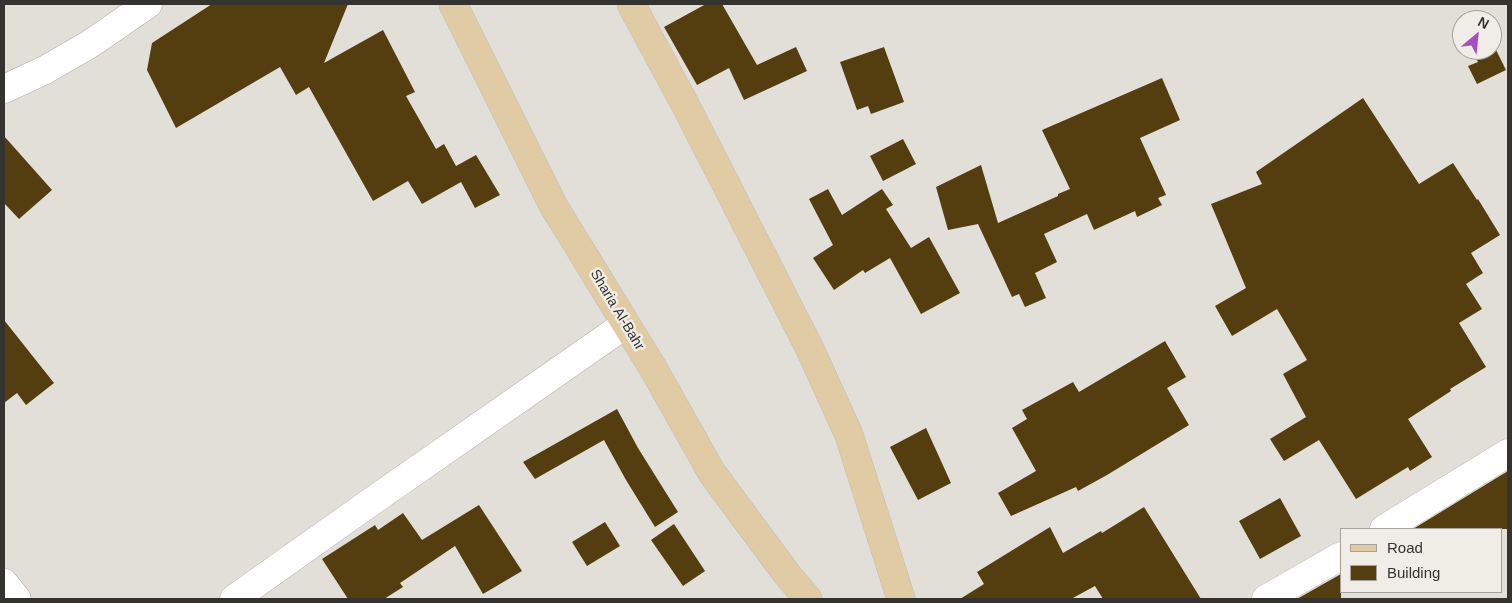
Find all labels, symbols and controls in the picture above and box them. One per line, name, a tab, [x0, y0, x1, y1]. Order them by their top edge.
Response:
north arrow	[1452, 10, 1502, 60]
text: N	[1475, 13, 1492, 32]
street label: Sharia Al-Bahr	[586, 267, 648, 353]
legend	[1340, 528, 1502, 593]
text: Road	[1387, 539, 1423, 556]
text: Building	[1387, 564, 1440, 581]

